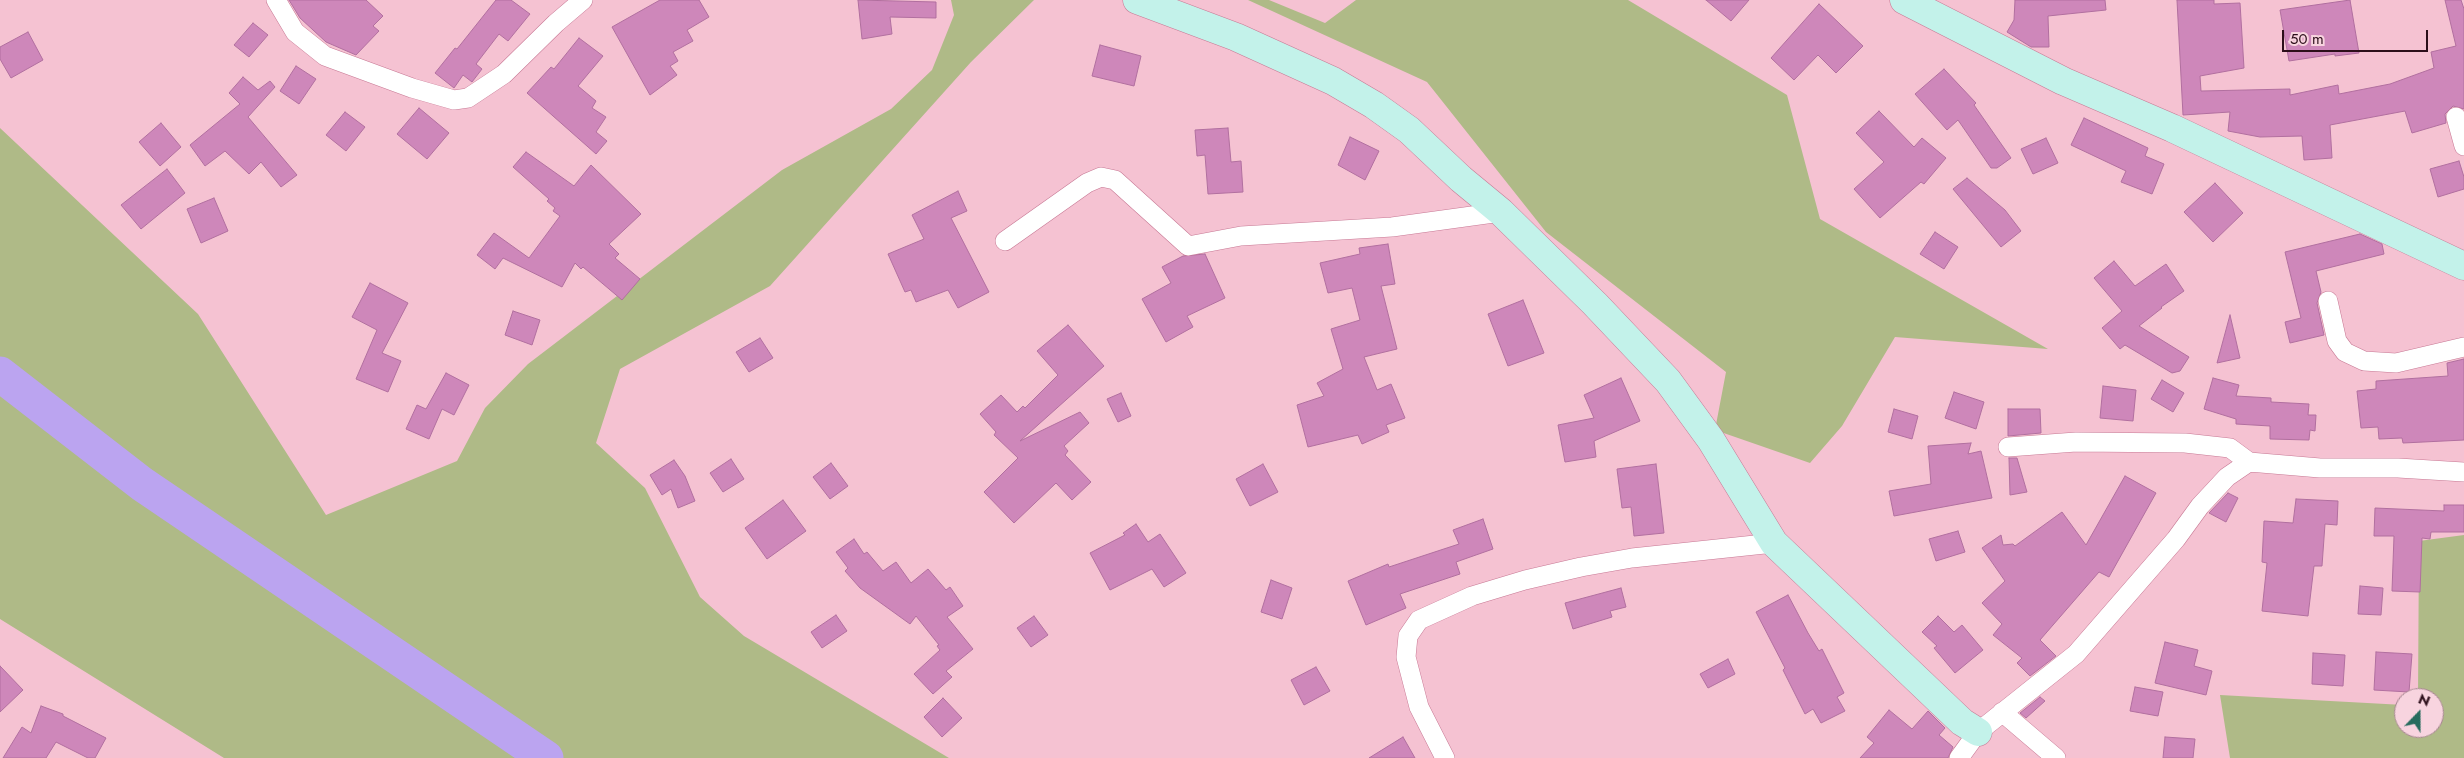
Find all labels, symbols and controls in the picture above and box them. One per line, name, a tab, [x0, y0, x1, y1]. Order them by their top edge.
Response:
scale bar	[2284, 20, 2430, 52]
text: 50 m	[2290, 28, 2324, 50]
north arrow	[2394, 688, 2444, 738]
text: N	[2415, 689, 2433, 711]

